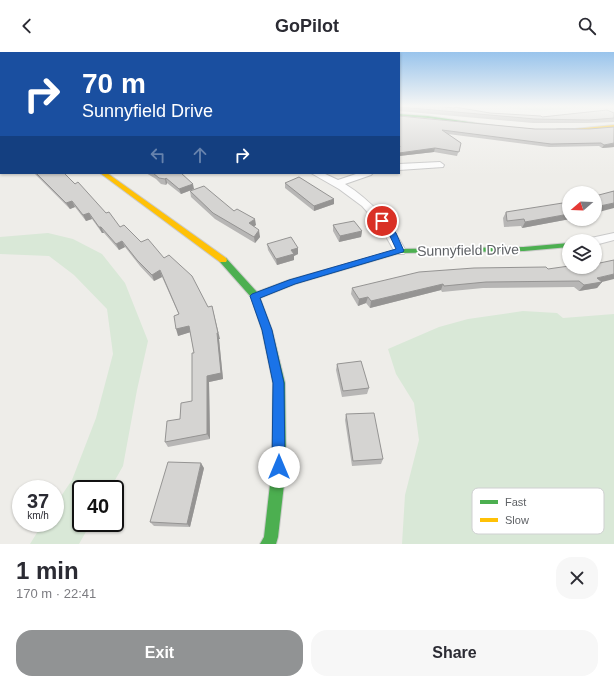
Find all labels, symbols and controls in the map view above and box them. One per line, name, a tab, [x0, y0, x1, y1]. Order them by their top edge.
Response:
icon: back	[16, 15, 38, 37]
icon: search	[576, 15, 598, 37]
text: GoPilot	[275, 16, 339, 36]
icon: right	[16, 68, 68, 120]
text: 70 m	[82, 68, 146, 99]
text: Sunnyfield Drive	[82, 101, 213, 121]
icon: left	[147, 144, 169, 166]
icon: ahead	[189, 144, 211, 166]
icon: right	[231, 144, 253, 166]
north arrow	[562, 186, 602, 226]
map controls	[562, 186, 602, 274]
pin	[365, 204, 399, 238]
icon: arrive	[371, 210, 393, 232]
button: layers	[562, 234, 602, 274]
street label: Sunnyfield Drive	[417, 241, 519, 259]
position arrow	[258, 446, 300, 488]
speed limit sign: 40	[72, 480, 124, 532]
legend	[472, 488, 604, 534]
text: 37	[27, 490, 49, 512]
text: Fast	[505, 496, 526, 508]
text: km/h	[27, 510, 49, 521]
text: Slow	[505, 514, 529, 526]
text: 1 min	[16, 557, 79, 584]
button: close	[556, 557, 598, 599]
text: 170 m · 22:41	[16, 586, 96, 601]
button: Exit	[16, 630, 303, 676]
button: Share	[311, 630, 598, 676]

